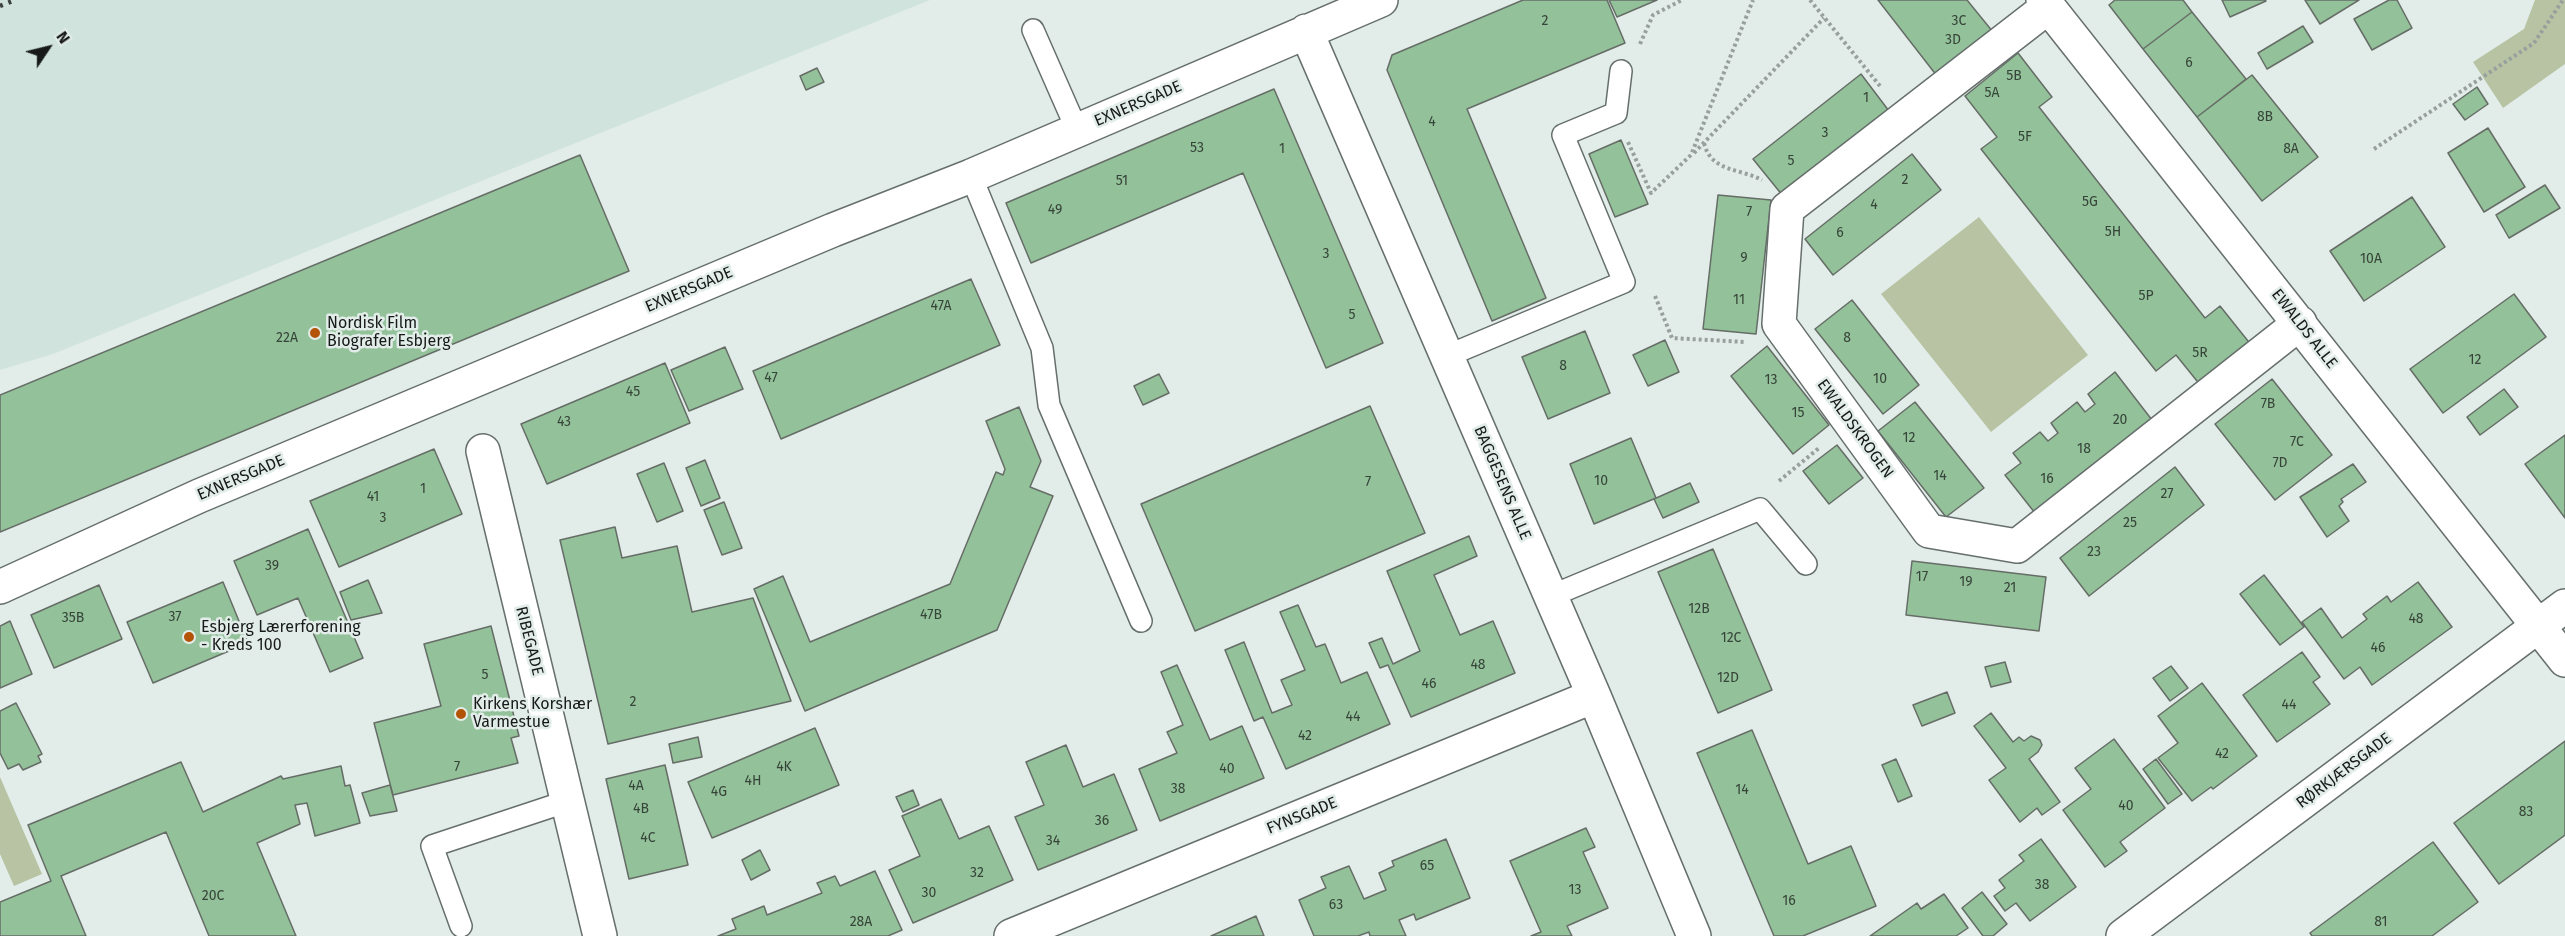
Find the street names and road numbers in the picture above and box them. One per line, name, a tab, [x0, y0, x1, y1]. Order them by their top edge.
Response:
street label: EXNERSGADE	[1091, 77, 1185, 131]
street label: EXNERSGADE	[642, 263, 736, 317]
street label: EWALDS ALLE	[2267, 285, 2341, 373]
street label: EWALDSKROGEN	[1813, 376, 1897, 482]
street label: BAGGESENS ALLE	[1469, 423, 1535, 543]
street label: EXNERSGADE	[194, 451, 288, 505]
street label: RIBEGADE	[511, 604, 547, 678]
street label: RØRKJÆRSGADE	[2293, 729, 2395, 813]
street label: FYNSGADE	[1264, 793, 1340, 839]

